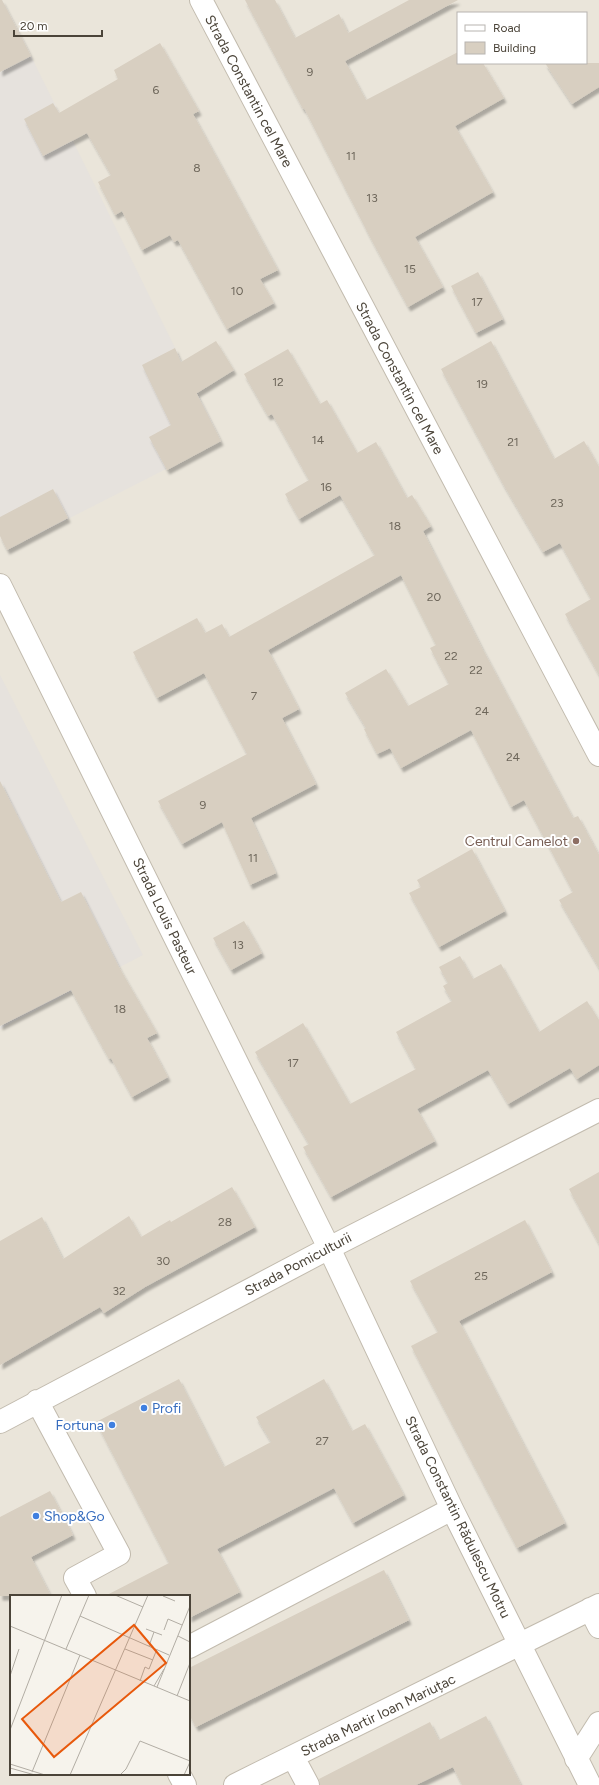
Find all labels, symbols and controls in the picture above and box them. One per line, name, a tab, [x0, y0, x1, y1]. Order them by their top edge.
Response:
scale bar	[14, 12, 102, 38]
street label: Strada Constantin cel Mare	[201, 12, 296, 171]
legend	[457, 12, 587, 64]
text: 20 m	[20, 19, 48, 33]
text: Road	[493, 21, 521, 35]
text: Building	[493, 41, 536, 55]
house number: 9	[307, 65, 314, 79]
house number: 6	[153, 83, 160, 97]
house number: 11	[346, 149, 356, 163]
house number: 8	[193, 161, 201, 175]
house number: 13	[366, 191, 378, 205]
house number: 15	[404, 262, 416, 276]
house number: 10	[231, 284, 244, 298]
house number: 17	[471, 295, 483, 309]
street label: Strada Constantin cel Mare	[352, 299, 447, 458]
house number: 12	[272, 375, 284, 389]
house number: 19	[476, 377, 488, 391]
house number: 14	[312, 433, 325, 447]
house number: 21	[507, 435, 519, 449]
house number: 16	[320, 480, 332, 494]
house number: 23	[550, 496, 564, 510]
house number: 18	[389, 519, 401, 533]
house number: 20	[427, 590, 442, 604]
house number: 22	[444, 649, 458, 663]
house number: 22	[469, 663, 483, 677]
house number: 7	[251, 689, 258, 703]
house number: 24	[475, 704, 490, 718]
house number: 24	[506, 750, 521, 764]
house number: 9	[200, 798, 207, 812]
place label: Centrul Camelot	[465, 833, 568, 850]
marker: Centrul Camelot	[571, 836, 581, 846]
house number: 11	[248, 851, 258, 865]
street label: Strada Louis Pasteur	[129, 855, 200, 978]
house number: 13	[232, 938, 244, 952]
house number: 18	[114, 1002, 126, 1016]
house number: 17	[287, 1056, 299, 1070]
house number: 28	[218, 1215, 232, 1229]
street label: Strada Pomiculturii	[242, 1229, 355, 1300]
house number: 30	[156, 1254, 170, 1268]
house number: 25	[474, 1269, 488, 1283]
house number: 32	[112, 1284, 126, 1298]
place label: Profi	[152, 1400, 181, 1417]
marker: Profi	[139, 1403, 149, 1413]
street label: Strada Constantin Rădulescu Motru	[401, 1413, 514, 1621]
place label: Fortuna	[56, 1417, 104, 1434]
marker: Fortuna	[107, 1420, 117, 1430]
house number: 27	[315, 1434, 329, 1448]
place label: Shop&Go	[44, 1508, 105, 1525]
marker: Shop&Go	[31, 1511, 41, 1521]
inset map	[10, 1595, 190, 1775]
street label: Strada Martir Ioan Mariuțac	[298, 1670, 459, 1760]

